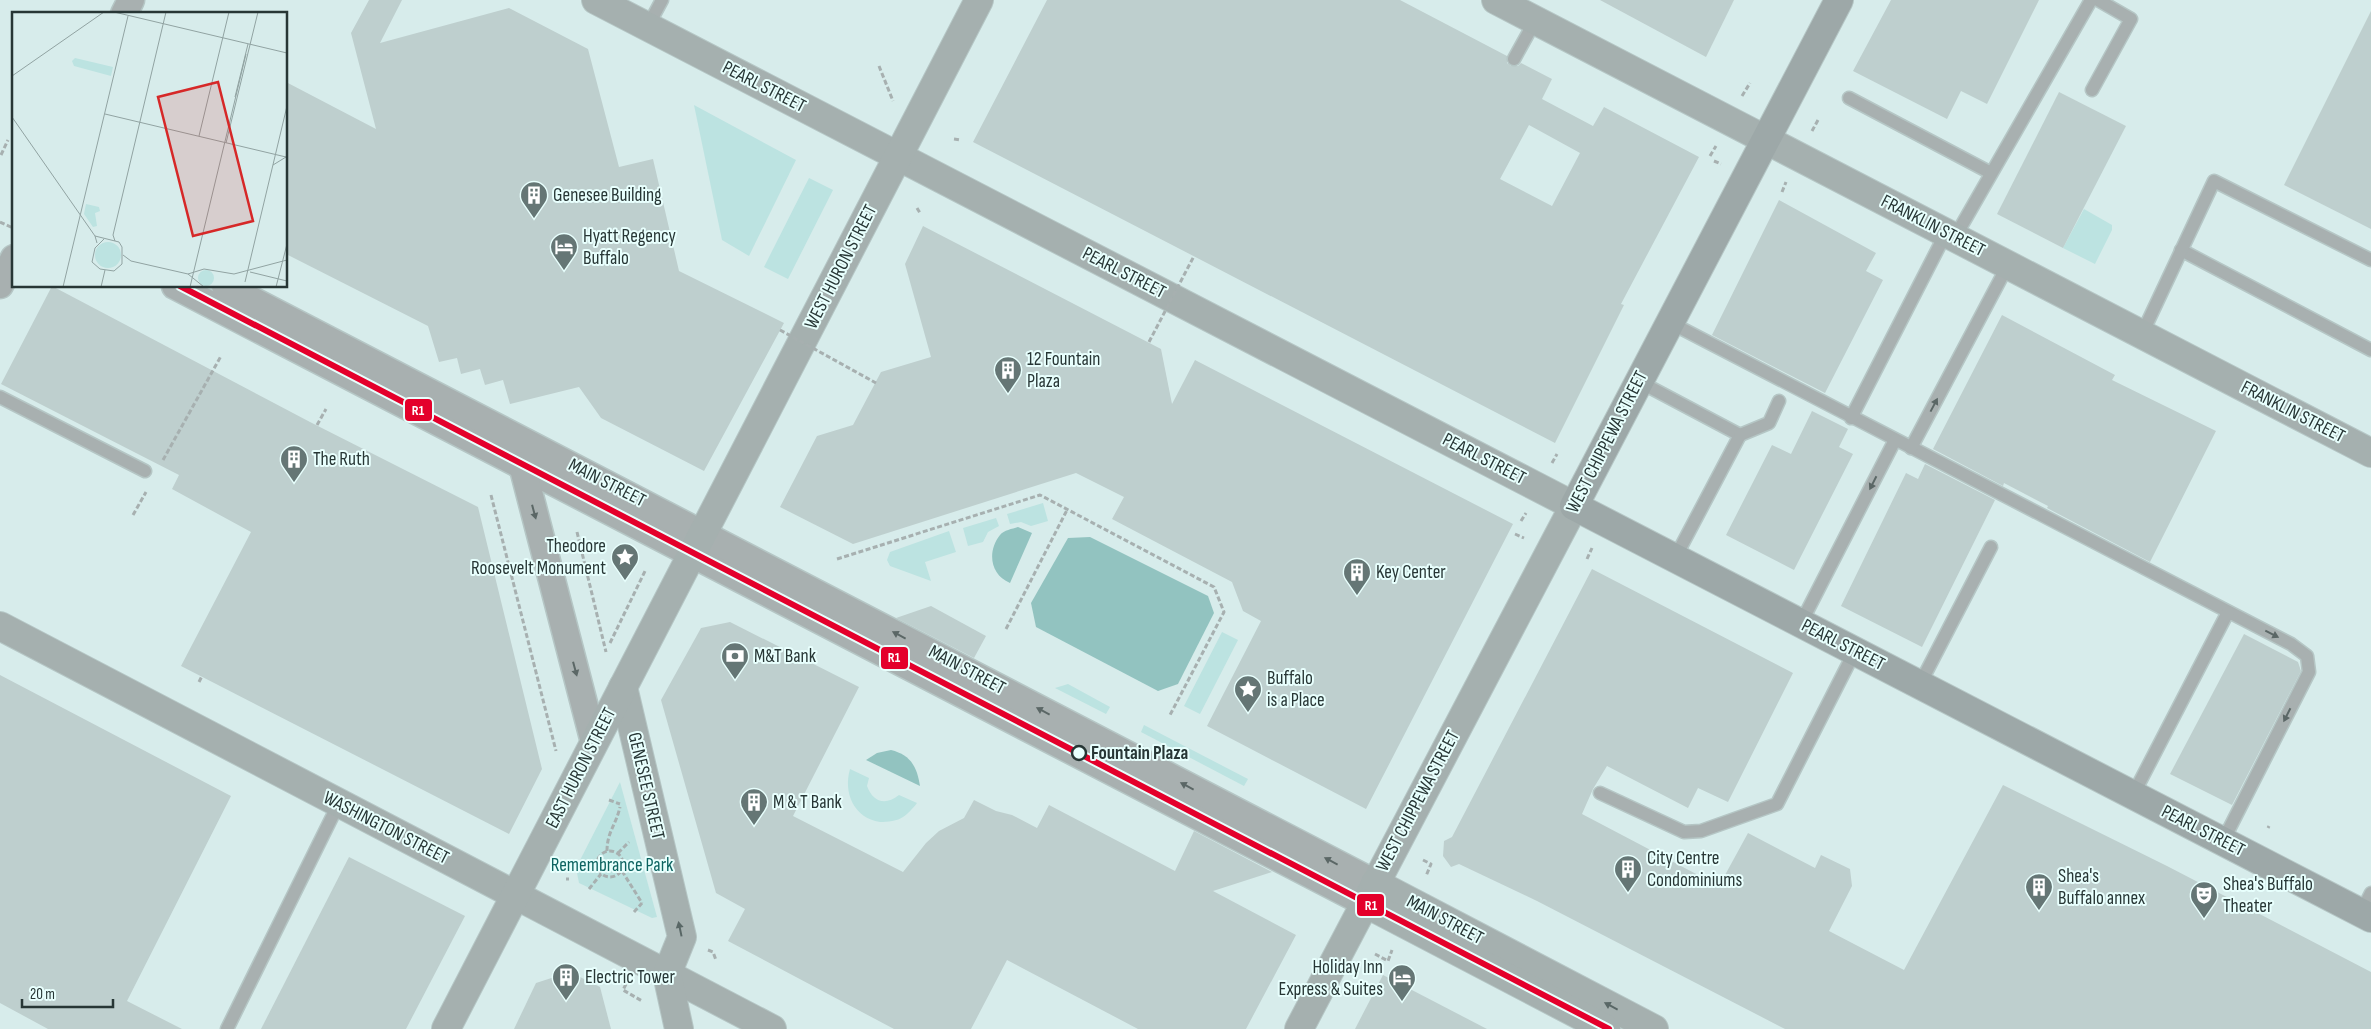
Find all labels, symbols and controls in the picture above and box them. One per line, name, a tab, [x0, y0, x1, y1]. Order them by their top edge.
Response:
inset map	[12, 12, 288, 288]
street label: PEARL STREET	[718, 56, 810, 118]
building icon: Genesee Building	[519, 180, 549, 219]
place label: Genesee Building	[553, 184, 662, 207]
street label: FRANKLIN STREET	[1877, 190, 1989, 262]
street label: WEST HURON STREET	[800, 201, 882, 333]
place label: Hyatt Regency Buffalo	[583, 225, 677, 270]
hotel icon: Hyatt Regency Buffalo	[549, 232, 579, 271]
street label: PEARL STREET	[1078, 242, 1170, 304]
place label: 12 Fountain Plaza	[1027, 348, 1100, 393]
building icon: 12 Fountain Plaza	[993, 355, 1023, 394]
street label: WEST CHIPPEWA STREET	[1561, 367, 1653, 517]
street label: FRANKLIN STREET	[2237, 376, 2349, 448]
line badge: R1	[404, 398, 433, 422]
one-way arrow	[1930, 398, 1938, 413]
text: R1	[412, 402, 425, 419]
street label: PEARL STREET	[1438, 428, 1530, 490]
building icon: The Ruth	[279, 444, 309, 483]
place label: The Ruth	[313, 448, 370, 471]
street label: MAIN STREET	[564, 454, 650, 512]
one-way arrow	[1869, 476, 1877, 491]
one-way arrow	[530, 505, 538, 520]
place label: Theodore Roosevelt Monument	[471, 535, 606, 580]
place icon: Theodore Roosevelt Monument	[610, 542, 640, 581]
building icon: Key Center	[1342, 557, 1372, 596]
place label: Key Center	[1376, 561, 1446, 584]
street label: PEARL STREET	[1797, 614, 1889, 676]
one-way arrow	[2265, 630, 2279, 638]
one-way arrow	[892, 631, 907, 639]
street label: MAIN STREET	[925, 640, 1010, 700]
bank icon: M&T Bank	[720, 641, 750, 680]
place label: M&T Bank	[754, 645, 817, 668]
line badge: R1	[880, 646, 909, 670]
text: R1	[888, 649, 901, 666]
one-way arrow	[571, 662, 579, 677]
place label: Buffalo is a Place	[1267, 667, 1325, 712]
place icon: Buffalo is a Place	[1233, 674, 1263, 713]
street label: EAST HURON STREET	[541, 704, 621, 832]
one-way arrow	[1036, 707, 1051, 715]
one-way arrow	[2283, 708, 2291, 723]
street label: WEST CHIPPEWA STREET	[1371, 726, 1465, 875]
street label: GENESEE STREET	[622, 730, 670, 842]
place label: Fountain Plaza	[1091, 742, 1188, 765]
marker: Fountain Plaza	[1071, 745, 1087, 761]
one-way arrow	[1180, 782, 1195, 790]
street label: WASHINGTON STREET	[319, 786, 453, 870]
building icon: M & T Bank	[739, 787, 769, 826]
place label: M & T Bank	[773, 791, 843, 814]
street label: PEARL STREET	[2157, 800, 2249, 862]
place label: City Centre Condominiums	[1647, 847, 1742, 892]
park label: Remembrance Park	[551, 854, 674, 877]
building icon: City Centre Condominiums	[1613, 854, 1643, 893]
one-way arrow	[1324, 857, 1339, 865]
place label: Shea's Buffalo annex	[2058, 865, 2145, 910]
building icon: Shea's Buffalo annex	[2024, 872, 2054, 911]
place label: Shea's Buffalo Theater	[2223, 873, 2313, 918]
theatre icon: Shea's Buffalo Theater	[2189, 880, 2219, 919]
street label: MAIN STREET	[1403, 890, 1488, 950]
line badge: R1	[1356, 893, 1385, 917]
text: R1	[1365, 897, 1378, 914]
one-way arrow	[676, 921, 684, 936]
place label: Holiday Inn Express & Suites	[1279, 956, 1383, 1001]
building icon: Electric Tower	[551, 962, 581, 1001]
hotel icon: Holiday Inn Express & Suites	[1387, 963, 1417, 1002]
place label: Electric Tower	[585, 966, 675, 989]
scale bar	[22, 976, 114, 1008]
text: 20 m	[30, 985, 55, 1004]
one-way arrow	[1603, 1002, 1618, 1010]

